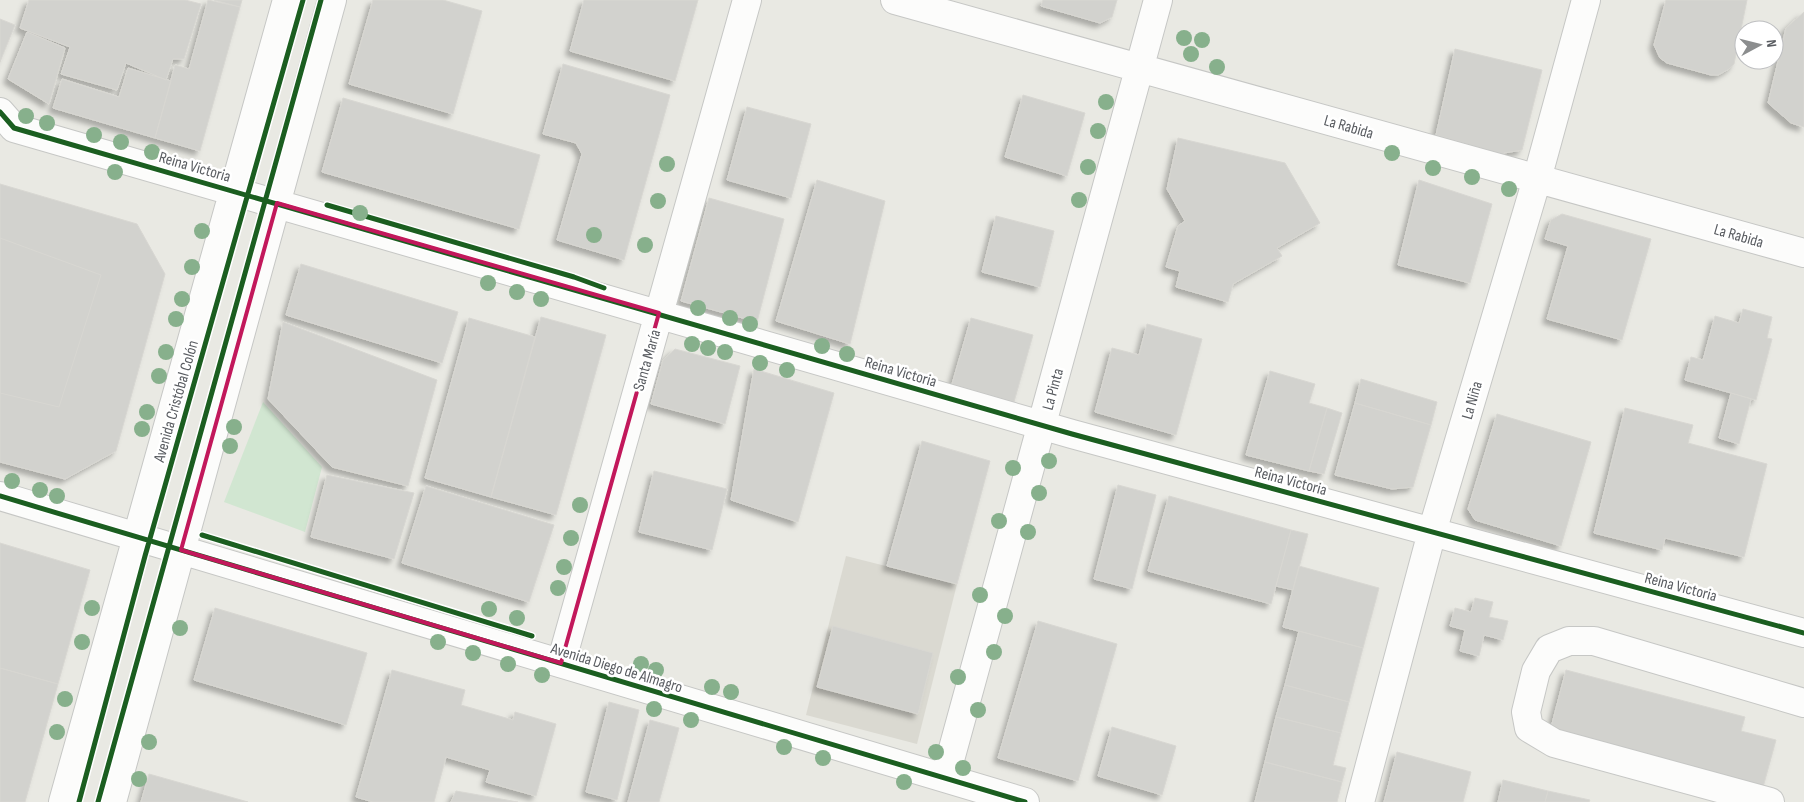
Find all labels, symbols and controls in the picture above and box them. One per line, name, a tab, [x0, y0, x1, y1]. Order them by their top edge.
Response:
north arrow	[1734, 20, 1784, 70]
text: N	[1763, 39, 1780, 48]
street label: La Rabida	[1322, 111, 1375, 144]
street label: Reina Victoria	[157, 148, 233, 187]
street label: La Rabida	[1712, 220, 1765, 253]
street label: Santa María	[630, 328, 665, 393]
street label: Avenida Cristóbal Colón	[150, 338, 203, 465]
street label: Reina Victoria	[863, 353, 939, 392]
street label: La Pinta	[1039, 367, 1068, 412]
street label: La Niña	[1458, 379, 1487, 422]
street label: Reina Victoria	[1253, 463, 1329, 500]
street label: Reina Victoria	[1643, 569, 1719, 606]
street label: Avenida Diego de Almagro	[548, 639, 685, 697]

